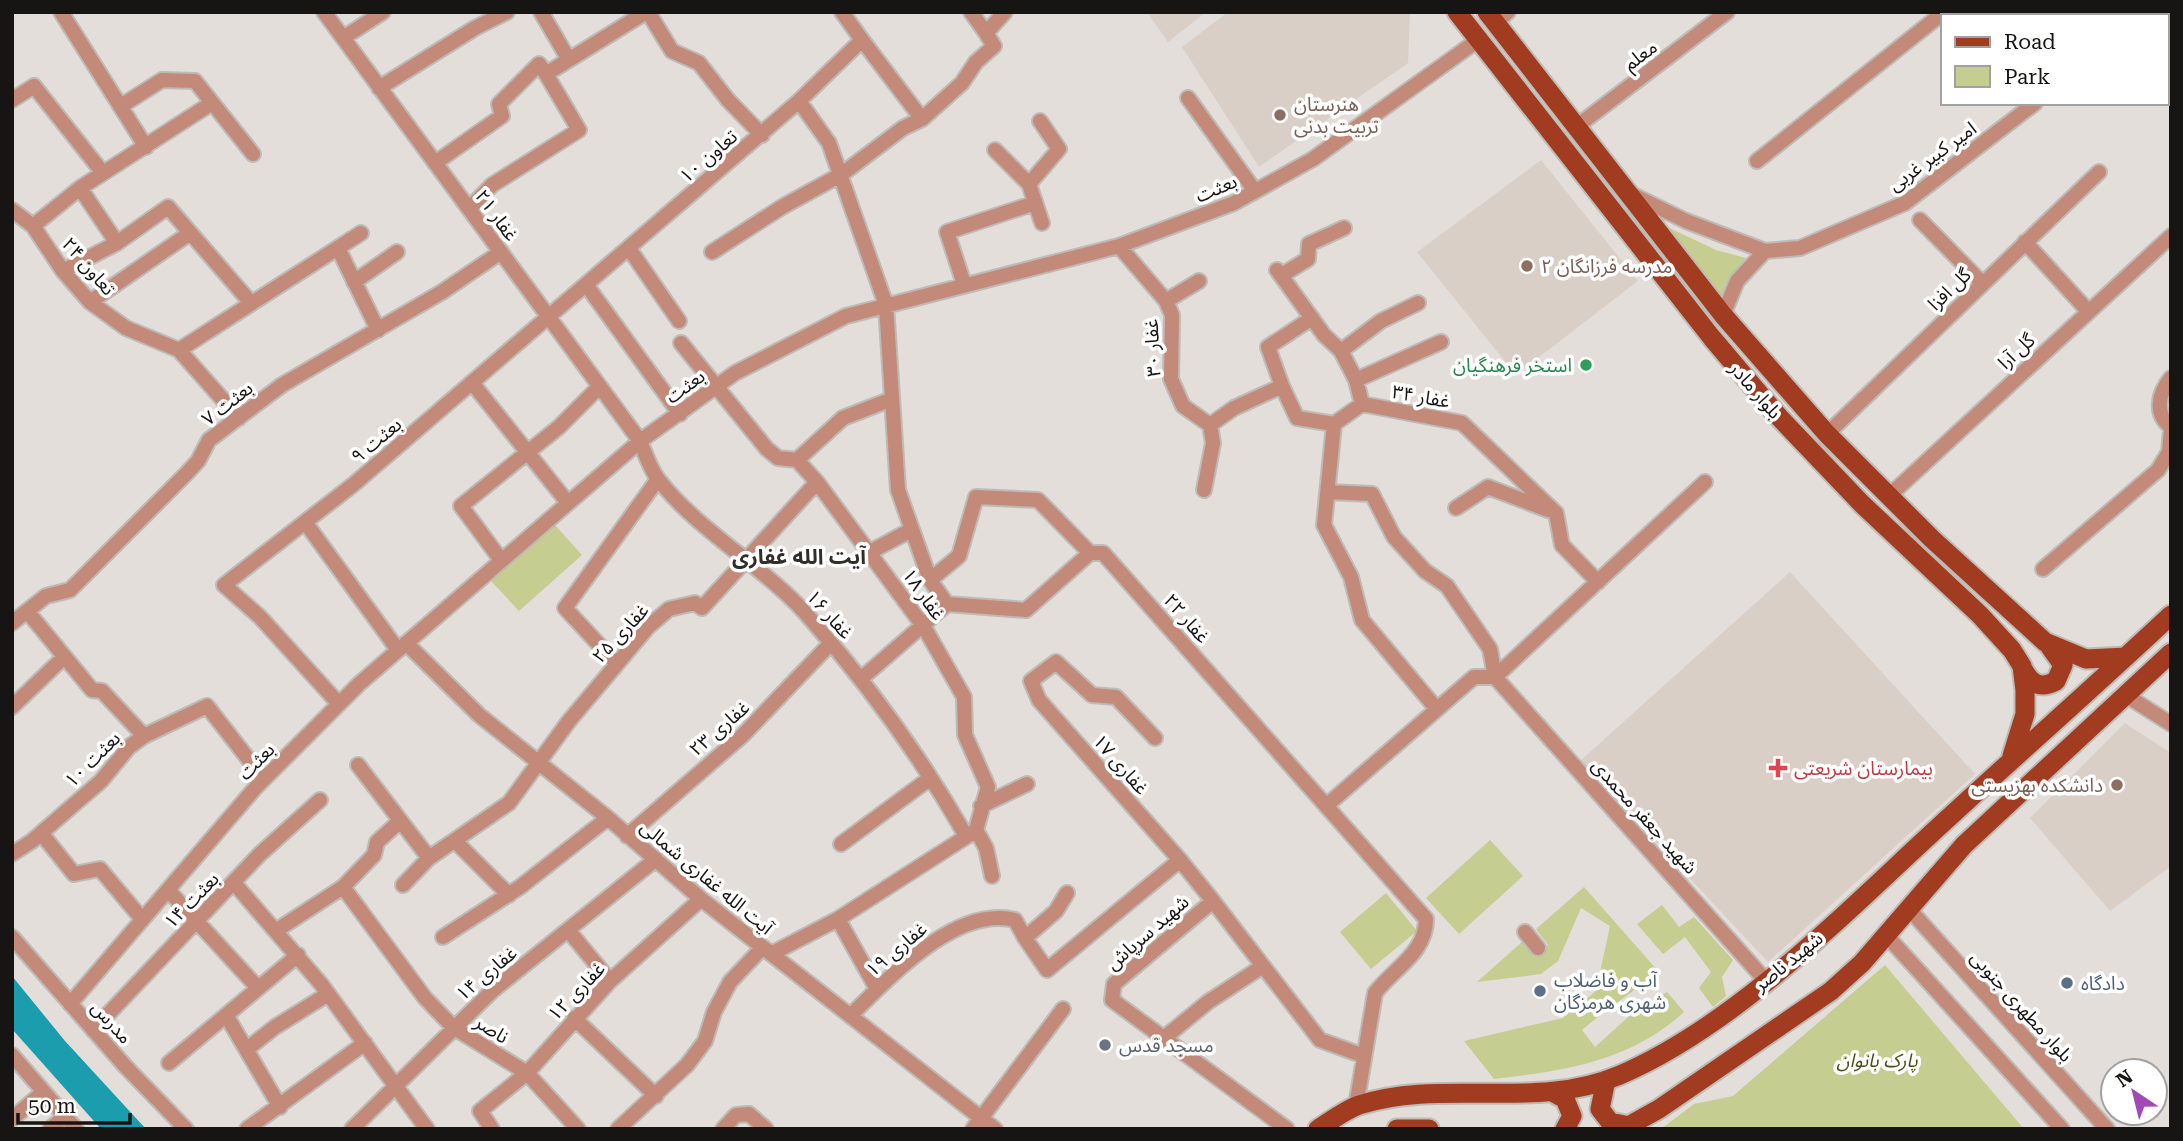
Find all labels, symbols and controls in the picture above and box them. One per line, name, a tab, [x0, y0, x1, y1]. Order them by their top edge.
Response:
legend	[1941, 14, 2169, 105]
text: Road	[2004, 30, 2056, 54]
street label: معلم	[1619, 35, 1664, 78]
text: Park	[2004, 65, 2050, 89]
place label: هنرستان تربیت بدنی	[1294, 93, 1379, 138]
marker: هنرستان تربیت بدنی	[1272, 107, 1288, 123]
street label: امیر کبیر غربی	[1884, 117, 1981, 196]
street label: تعاون ۱۰	[675, 125, 742, 188]
street label: بعثت	[1192, 169, 1240, 207]
street label: غفار ۲۱	[470, 185, 523, 246]
street label: تعاون ۲۴	[57, 233, 120, 300]
place label: مدرسه فرزانگان ۲	[1541, 255, 1672, 278]
marker: مدرسه فرزانگان ۲	[1519, 258, 1535, 274]
street label: گل افزا	[1923, 263, 1977, 315]
street label: غفار ۳۰	[1139, 318, 1166, 378]
street label: گل آرا	[1993, 328, 2040, 374]
place label: استخر فرهنگیان	[1453, 354, 1572, 377]
marker: استخر فرهنگیان	[1578, 357, 1594, 373]
street label: بلوار مادر	[1724, 357, 1786, 423]
street label: بعثت	[661, 365, 709, 408]
street label: بعثت ۷	[197, 376, 257, 430]
street label: غفار ۳۴	[1390, 380, 1451, 413]
street label: بعثت ۹	[347, 413, 406, 468]
district label: آیت الله غفاری	[732, 545, 867, 569]
street label: غفار ۱۸	[898, 564, 950, 625]
street label: غفار ۱۶	[802, 585, 858, 644]
street label: غفار ۲۲	[1159, 589, 1214, 648]
street label: غفاری ۲۵	[587, 599, 653, 668]
street label: غفاری ۲۳	[684, 696, 754, 761]
street label: بعثت ۱۰	[60, 727, 125, 792]
street label: غفاری ۱۷	[1088, 729, 1153, 799]
street label: بعثت	[233, 738, 280, 785]
street label: شهید جعفر محمدی	[1587, 754, 1702, 879]
place label: بیمارستان شریعتی	[1794, 757, 1933, 780]
marker: بیمارستان شریعتی	[1768, 758, 1788, 778]
place label: دانشکده بهزیستی	[1971, 774, 2103, 797]
marker: دانشکده بهزیستی	[2109, 777, 2125, 793]
street label: آیت الله غفاری شمالی	[636, 815, 779, 940]
street label: بعثت ۱۴	[159, 867, 224, 933]
street label: شهید سرپاش	[1101, 890, 1194, 976]
street label: غفاری ۱۹	[861, 917, 931, 981]
street label: شهید ناصر	[1748, 927, 1827, 997]
street label: غفاری ۱۴	[451, 941, 521, 1005]
street label: بلوار مطهری جنوبی	[1966, 946, 2078, 1067]
street label: غفاری ۱۲	[543, 957, 610, 1025]
place label: آب و فاضلاب شهری هرمزگان	[1554, 969, 1666, 1014]
place label: دادگاه	[2081, 972, 2125, 995]
marker: دادگاه	[2059, 975, 2075, 991]
marker: آب و فاضلاب شهری هرمزگان	[1532, 983, 1548, 999]
street label: مدرس	[87, 996, 137, 1048]
street label: ناصر	[470, 1010, 513, 1049]
place label: مسجد قدس	[1119, 1034, 1214, 1057]
marker: مسجد قدس	[1097, 1037, 1113, 1053]
park label: پارک بانوان	[1836, 1049, 1918, 1073]
north arrow	[2099, 1057, 2169, 1127]
text: N	[2112, 1065, 2137, 1092]
scale bar	[18, 1082, 130, 1126]
text: 50 m	[28, 1094, 76, 1118]

